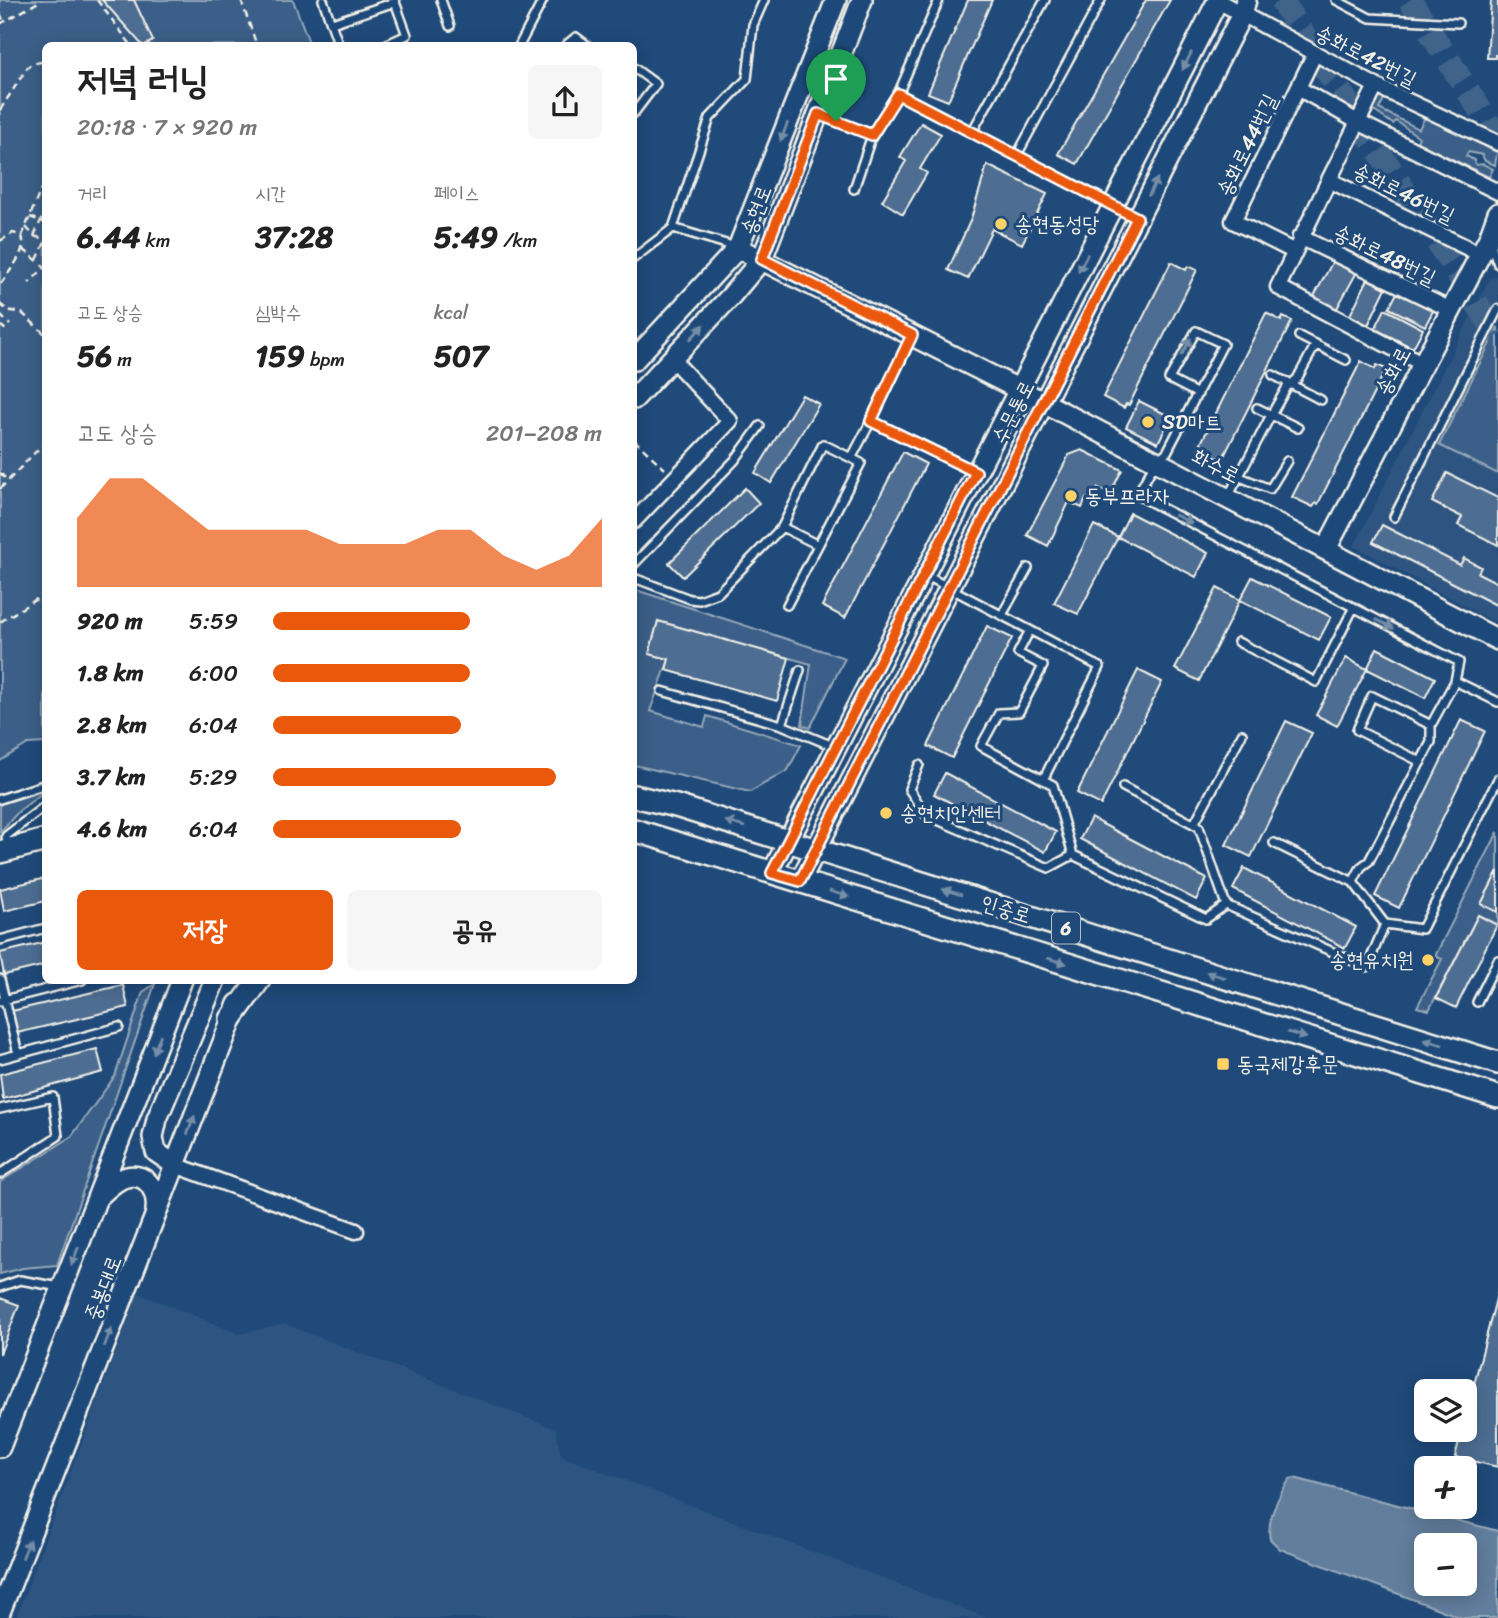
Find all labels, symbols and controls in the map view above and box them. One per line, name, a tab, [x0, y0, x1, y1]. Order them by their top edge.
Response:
street label: 송화로42번길	[1308, 14, 1424, 98]
text: 저녁 러닝	[77, 47, 209, 114]
pin	[806, 49, 866, 121]
one-way arrow	[1182, 51, 1193, 71]
icon: arrive	[817, 60, 855, 98]
button: share	[528, 65, 602, 139]
street label: 송화로44번길	[1206, 87, 1288, 203]
text: 20:18 · 7 × 920 m	[77, 107, 257, 148]
one-way arrow	[779, 122, 790, 143]
street label: 송화로46번길	[1346, 152, 1462, 234]
text: 거리	[77, 177, 108, 210]
text: 시간	[255, 177, 286, 210]
text: 페이스	[434, 177, 480, 210]
one-way arrow	[1147, 178, 1159, 197]
street label: 송현로	[729, 180, 783, 240]
place label: 송현동성당	[1015, 205, 1100, 243]
text: 6.44	[77, 210, 141, 264]
text: 37:28	[255, 210, 333, 264]
text: 5:49	[434, 210, 498, 264]
street label: 송화로48번길	[1327, 214, 1443, 296]
marker: 송현동성당	[993, 216, 1009, 232]
text: km	[141, 224, 170, 257]
text: /km	[498, 224, 537, 257]
one-way arrow	[1078, 253, 1089, 273]
text: 고도 상승	[77, 296, 143, 329]
text: 심박수	[255, 296, 301, 329]
text: kcal	[434, 296, 468, 329]
one-way arrow	[689, 324, 705, 341]
text: 56	[77, 329, 112, 383]
text: 159	[255, 329, 305, 383]
text: 507	[434, 329, 488, 383]
one-way arrow	[1180, 337, 1192, 357]
street label: 송화로	[1364, 340, 1422, 402]
text: m	[112, 343, 132, 376]
text: bpm	[305, 343, 345, 376]
street label: 수문통로	[981, 373, 1045, 451]
place label: SD마트	[1162, 403, 1222, 441]
text: 고도 상승	[77, 413, 157, 454]
text: 201–208 m	[486, 413, 602, 454]
marker: SD마트	[1140, 414, 1156, 430]
street label: 화수로	[1185, 438, 1247, 494]
place label: 동부프라자	[1085, 477, 1170, 515]
marker: 동부프라자	[1063, 488, 1079, 504]
one-way arrow	[1173, 513, 1193, 524]
text: 920 m	[77, 601, 143, 642]
text: 5:59	[189, 601, 238, 642]
one-way arrow	[1375, 618, 1395, 629]
text: 1.8 km	[77, 653, 144, 694]
text: 6:00	[189, 653, 238, 694]
text: 2.8 km	[77, 705, 147, 746]
text: 6:04	[189, 705, 238, 746]
text: 3.7 km	[77, 757, 146, 798]
text: 5:29	[189, 757, 237, 798]
place label: 송현치안센터	[900, 794, 1001, 832]
marker: 송현치안센터	[878, 805, 894, 821]
text: 4.6 km	[77, 809, 147, 850]
text: 6:04	[189, 809, 238, 850]
one-way arrow	[724, 819, 745, 829]
street label: 인중로	[976, 883, 1036, 935]
one-way arrow	[941, 886, 962, 897]
one-way arrow	[829, 889, 850, 899]
button: 저장	[77, 890, 333, 970]
button: 공유	[347, 890, 602, 970]
road number: 6	[1052, 912, 1080, 944]
place label: 송현유치원	[1330, 941, 1414, 979]
marker: 송현유치원	[1420, 952, 1436, 968]
one-way arrow	[1046, 956, 1067, 966]
one-way arrow	[1205, 969, 1226, 979]
one-way arrow	[1287, 1031, 1308, 1041]
one-way arrow	[152, 1033, 163, 1054]
one-way arrow	[1422, 1037, 1443, 1047]
place label: 동국제강후문	[1237, 1045, 1338, 1083]
marker: 동국제강후문	[1215, 1056, 1231, 1072]
one-way arrow	[185, 1114, 196, 1135]
one-way arrow	[69, 1245, 80, 1266]
street label: 중봉대로	[73, 1250, 133, 1326]
one-way arrow	[103, 1326, 114, 1347]
map controls	[1414, 1379, 1477, 1596]
button: layers	[1414, 1379, 1477, 1442]
button: +	[1414, 1456, 1477, 1519]
button: −	[1414, 1533, 1477, 1596]
one-way arrow	[20, 1538, 31, 1559]

